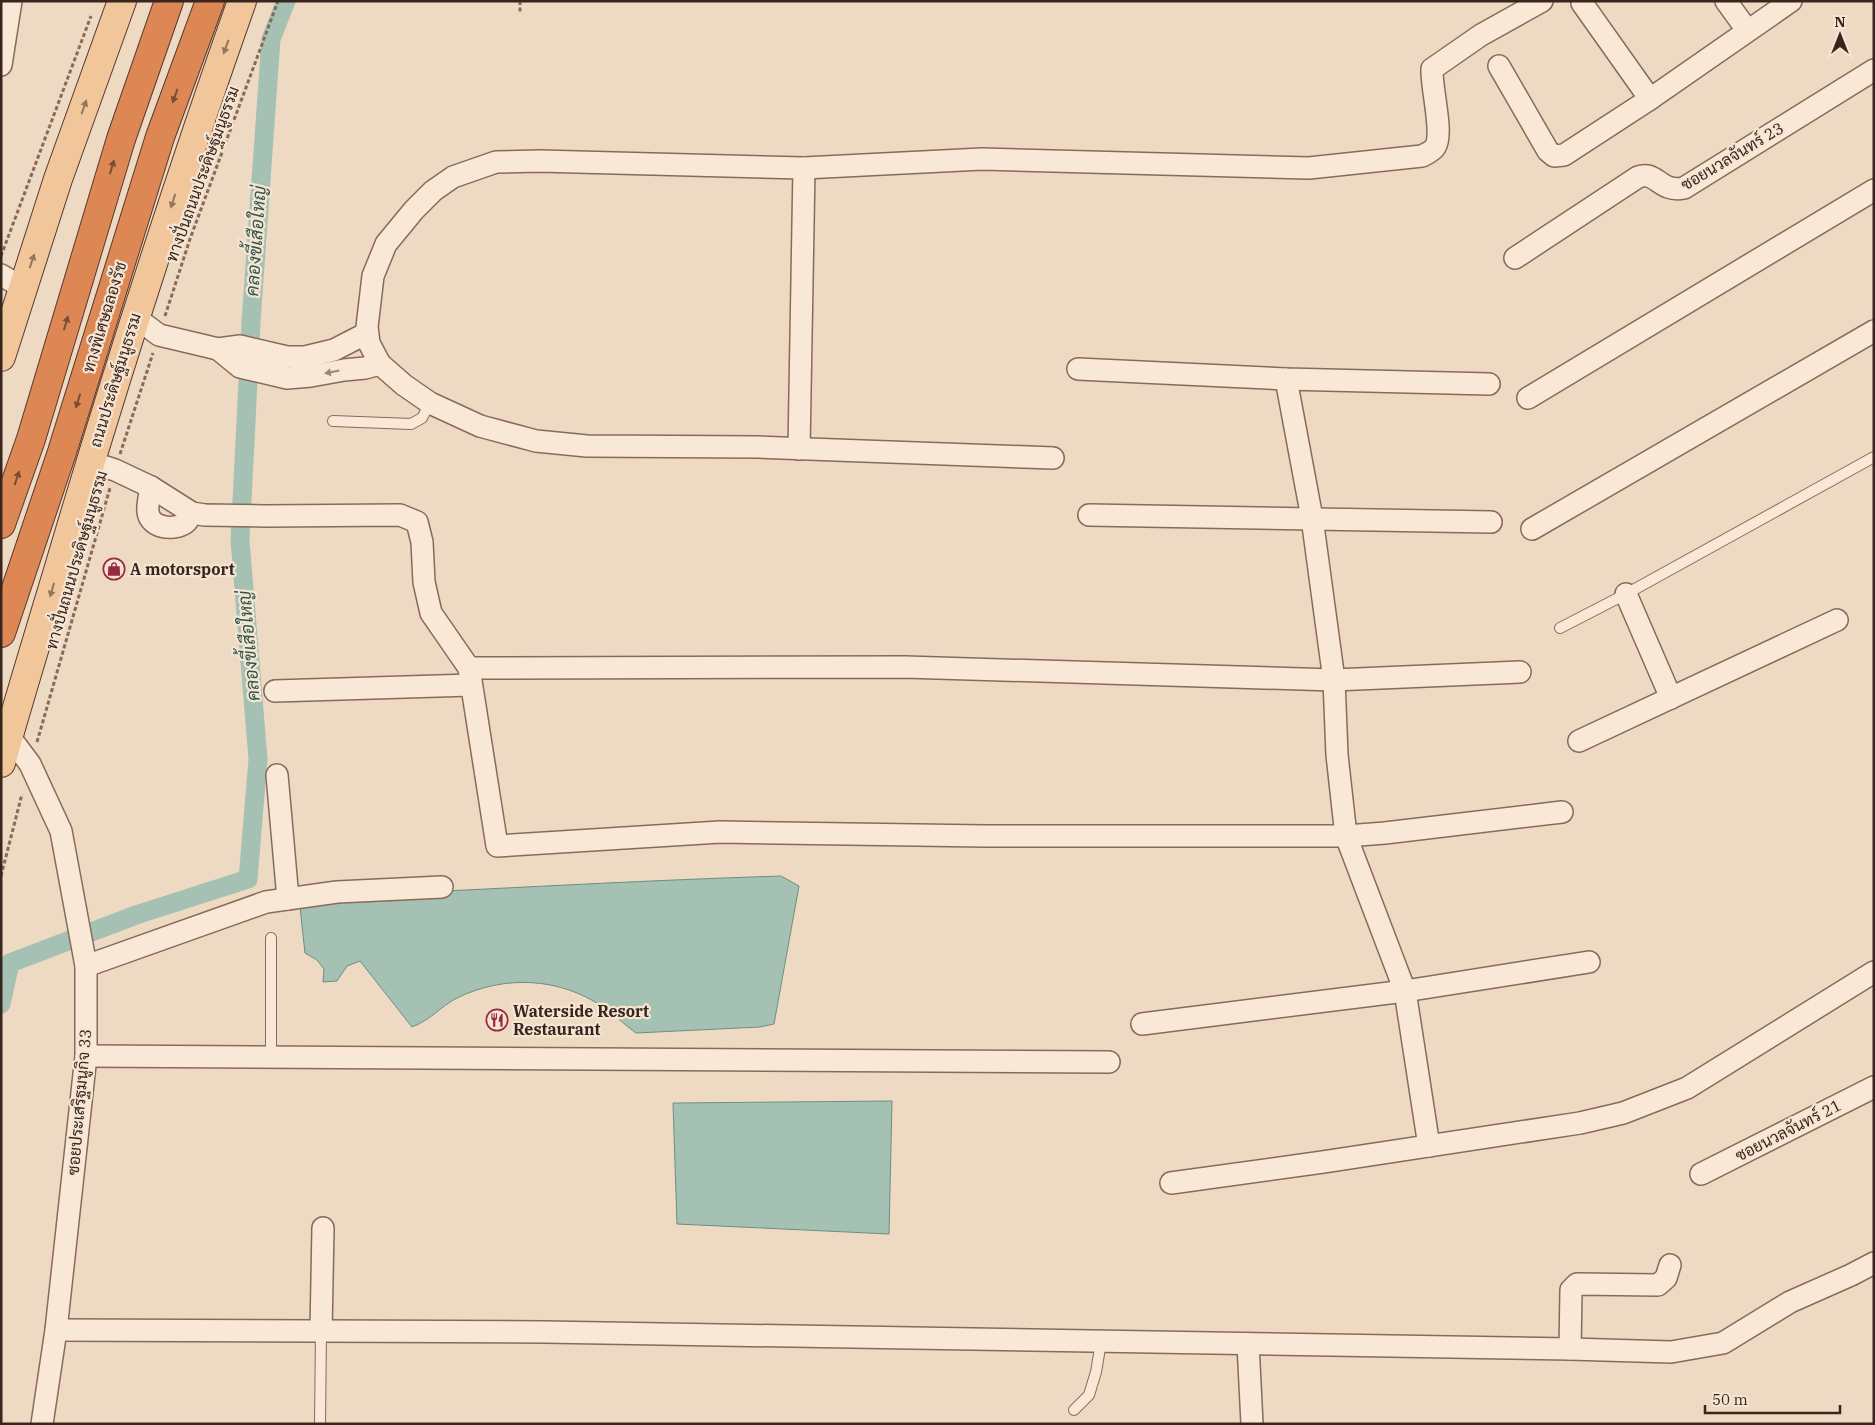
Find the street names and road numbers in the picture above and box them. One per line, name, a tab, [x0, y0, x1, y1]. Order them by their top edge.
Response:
street label: ทางปั่นถนนประดิษฐ์มนูธรรม	[158, 82, 245, 265]
street label: ซอยนวลจันทร์ 23	[1676, 116, 1787, 195]
street label: ทางพิเศษฉลองรัช	[78, 259, 130, 375]
street label: ถนนประดิษฐ์มนูธรรม	[83, 310, 147, 450]
street label: ทางปั่นถนนประดิษฐ์มนูธรรม	[37, 467, 113, 653]
street label: ซอยประเสริฐมนูกิจ 33	[63, 1028, 97, 1176]
street label: ซอยนวลจันทร์ 21	[1731, 1093, 1844, 1165]

